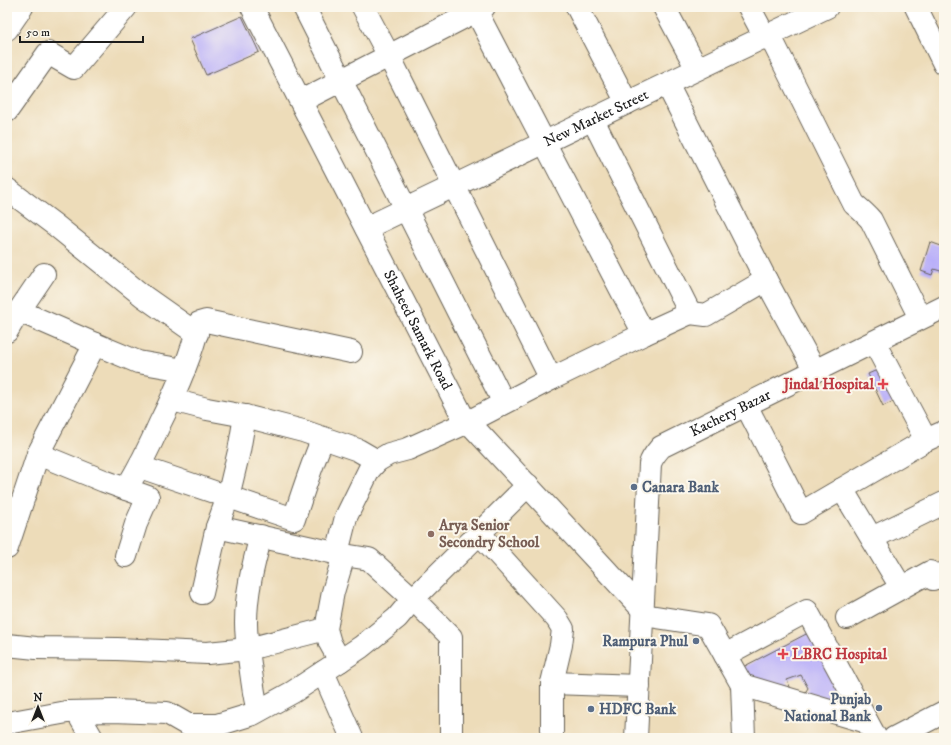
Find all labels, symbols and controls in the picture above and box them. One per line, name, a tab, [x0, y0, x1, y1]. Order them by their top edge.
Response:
scale bar	[20, 18, 143, 44]
text: 50 m	[26, 25, 50, 40]
street label: New Market Street	[541, 85, 652, 151]
street label: Shaheed Samark Road	[379, 267, 457, 394]
place label: Jindal Hospital	[781, 375, 874, 394]
marker: Jindal Hospital	[877, 378, 889, 390]
street label: Kachery Bazar	[687, 385, 774, 441]
place label: Canara Bank	[642, 478, 719, 497]
marker: Canara Bank	[629, 482, 639, 492]
place label: Arya Senior Secondry School	[438, 516, 540, 552]
marker: Arya Senior Secondry School	[426, 529, 436, 539]
place label: Rampura Phul	[602, 632, 688, 651]
marker: Rampura Phul	[691, 636, 701, 646]
place label: LBRC Hospital	[792, 645, 887, 664]
marker: LBRC Hospital	[777, 648, 789, 660]
north arrow	[18, 687, 58, 727]
place label: Punjab National Bank	[784, 690, 872, 726]
text: N	[33, 691, 43, 705]
place label: HDFC Bank	[599, 700, 677, 719]
marker: Punjab National Bank	[874, 703, 884, 713]
marker: HDFC Bank	[586, 704, 596, 714]

